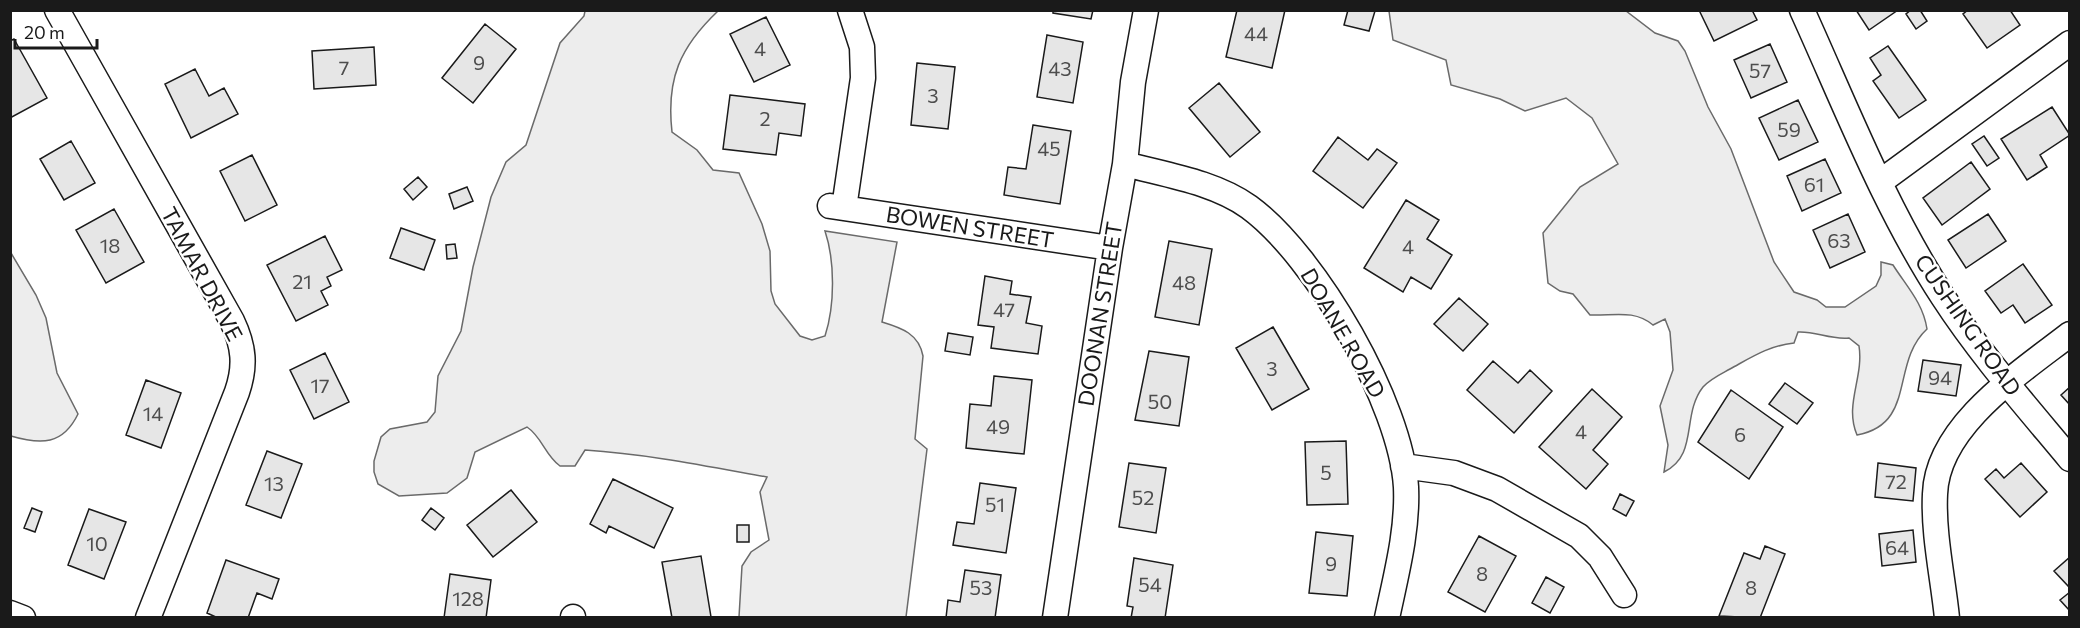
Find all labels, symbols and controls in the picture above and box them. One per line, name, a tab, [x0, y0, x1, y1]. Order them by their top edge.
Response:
scale bar	[15, 12, 98, 50]
text: 20 m	[24, 21, 65, 43]
house number: 44	[1244, 21, 1268, 45]
house number: 4	[754, 36, 766, 60]
house number: 9	[473, 50, 485, 74]
house number: 7	[339, 55, 349, 79]
house number: 43	[1048, 56, 1072, 80]
house number: 57	[1749, 58, 1771, 82]
house number: 3	[927, 83, 939, 107]
house number: 2	[759, 106, 771, 130]
house number: 59	[1777, 117, 1801, 141]
house number: 45	[1037, 136, 1061, 160]
house number: 61	[1804, 172, 1824, 196]
street label: BOWEN STREET	[884, 200, 1056, 253]
street label: TAMAR DRIVE	[156, 202, 249, 345]
street label: DOONAN STREET	[1072, 220, 1127, 408]
house number: 63	[1827, 228, 1851, 252]
house number: 18	[100, 233, 120, 257]
house number: 4	[1402, 234, 1414, 258]
street label: CUSHING ROAD	[1910, 249, 2027, 401]
street label: DOANE ROAD	[1295, 263, 1392, 403]
house number: 21	[292, 269, 312, 293]
house number: 48	[1172, 270, 1196, 294]
house number: 47	[993, 297, 1015, 321]
house number: 3	[1266, 356, 1278, 380]
house number: 94	[1928, 365, 1952, 389]
house number: 17	[310, 373, 330, 397]
house number: 50	[1148, 389, 1172, 413]
house number: 14	[143, 401, 163, 425]
house number: 49	[986, 414, 1010, 438]
house number: 4	[1575, 419, 1587, 443]
house number: 6	[1734, 422, 1746, 446]
house number: 5	[1320, 460, 1332, 484]
house number: 72	[1885, 469, 1907, 493]
house number: 13	[264, 471, 284, 495]
house number: 52	[1132, 485, 1154, 509]
house number: 51	[985, 492, 1005, 516]
house number: 10	[86, 531, 108, 555]
house number: 64	[1885, 535, 1909, 559]
house number: 9	[1325, 551, 1337, 575]
house number: 8	[1476, 561, 1488, 585]
house number: 54	[1138, 572, 1162, 596]
house number: 53	[970, 575, 992, 599]
house number: 8	[1745, 575, 1757, 599]
house number: 128	[452, 586, 484, 610]

